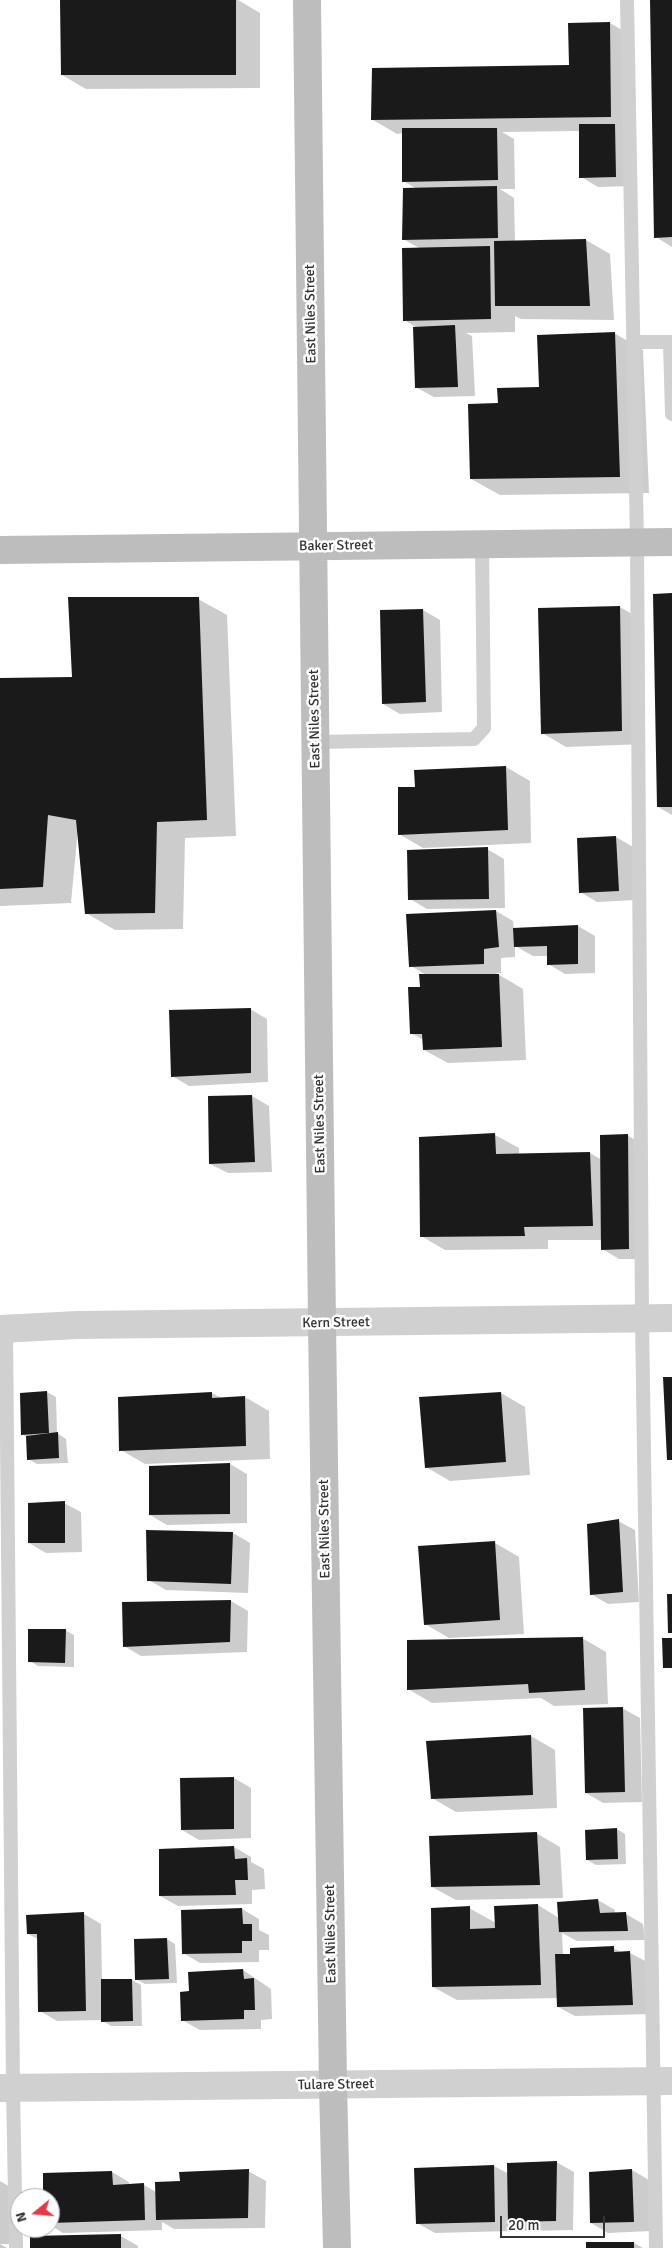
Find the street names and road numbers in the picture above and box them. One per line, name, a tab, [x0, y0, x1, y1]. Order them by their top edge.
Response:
street label: East Niles Street	[302, 264, 320, 364]
street label: Baker Street	[299, 537, 373, 555]
street label: East Niles Street	[306, 669, 324, 769]
street label: East Niles Street	[311, 1074, 329, 1174]
street label: Kern Street	[302, 1314, 370, 1332]
street label: East Niles Street	[316, 1479, 334, 1579]
street label: East Niles Street	[322, 1884, 340, 1984]
street label: Tulare Street	[298, 2076, 374, 2094]

